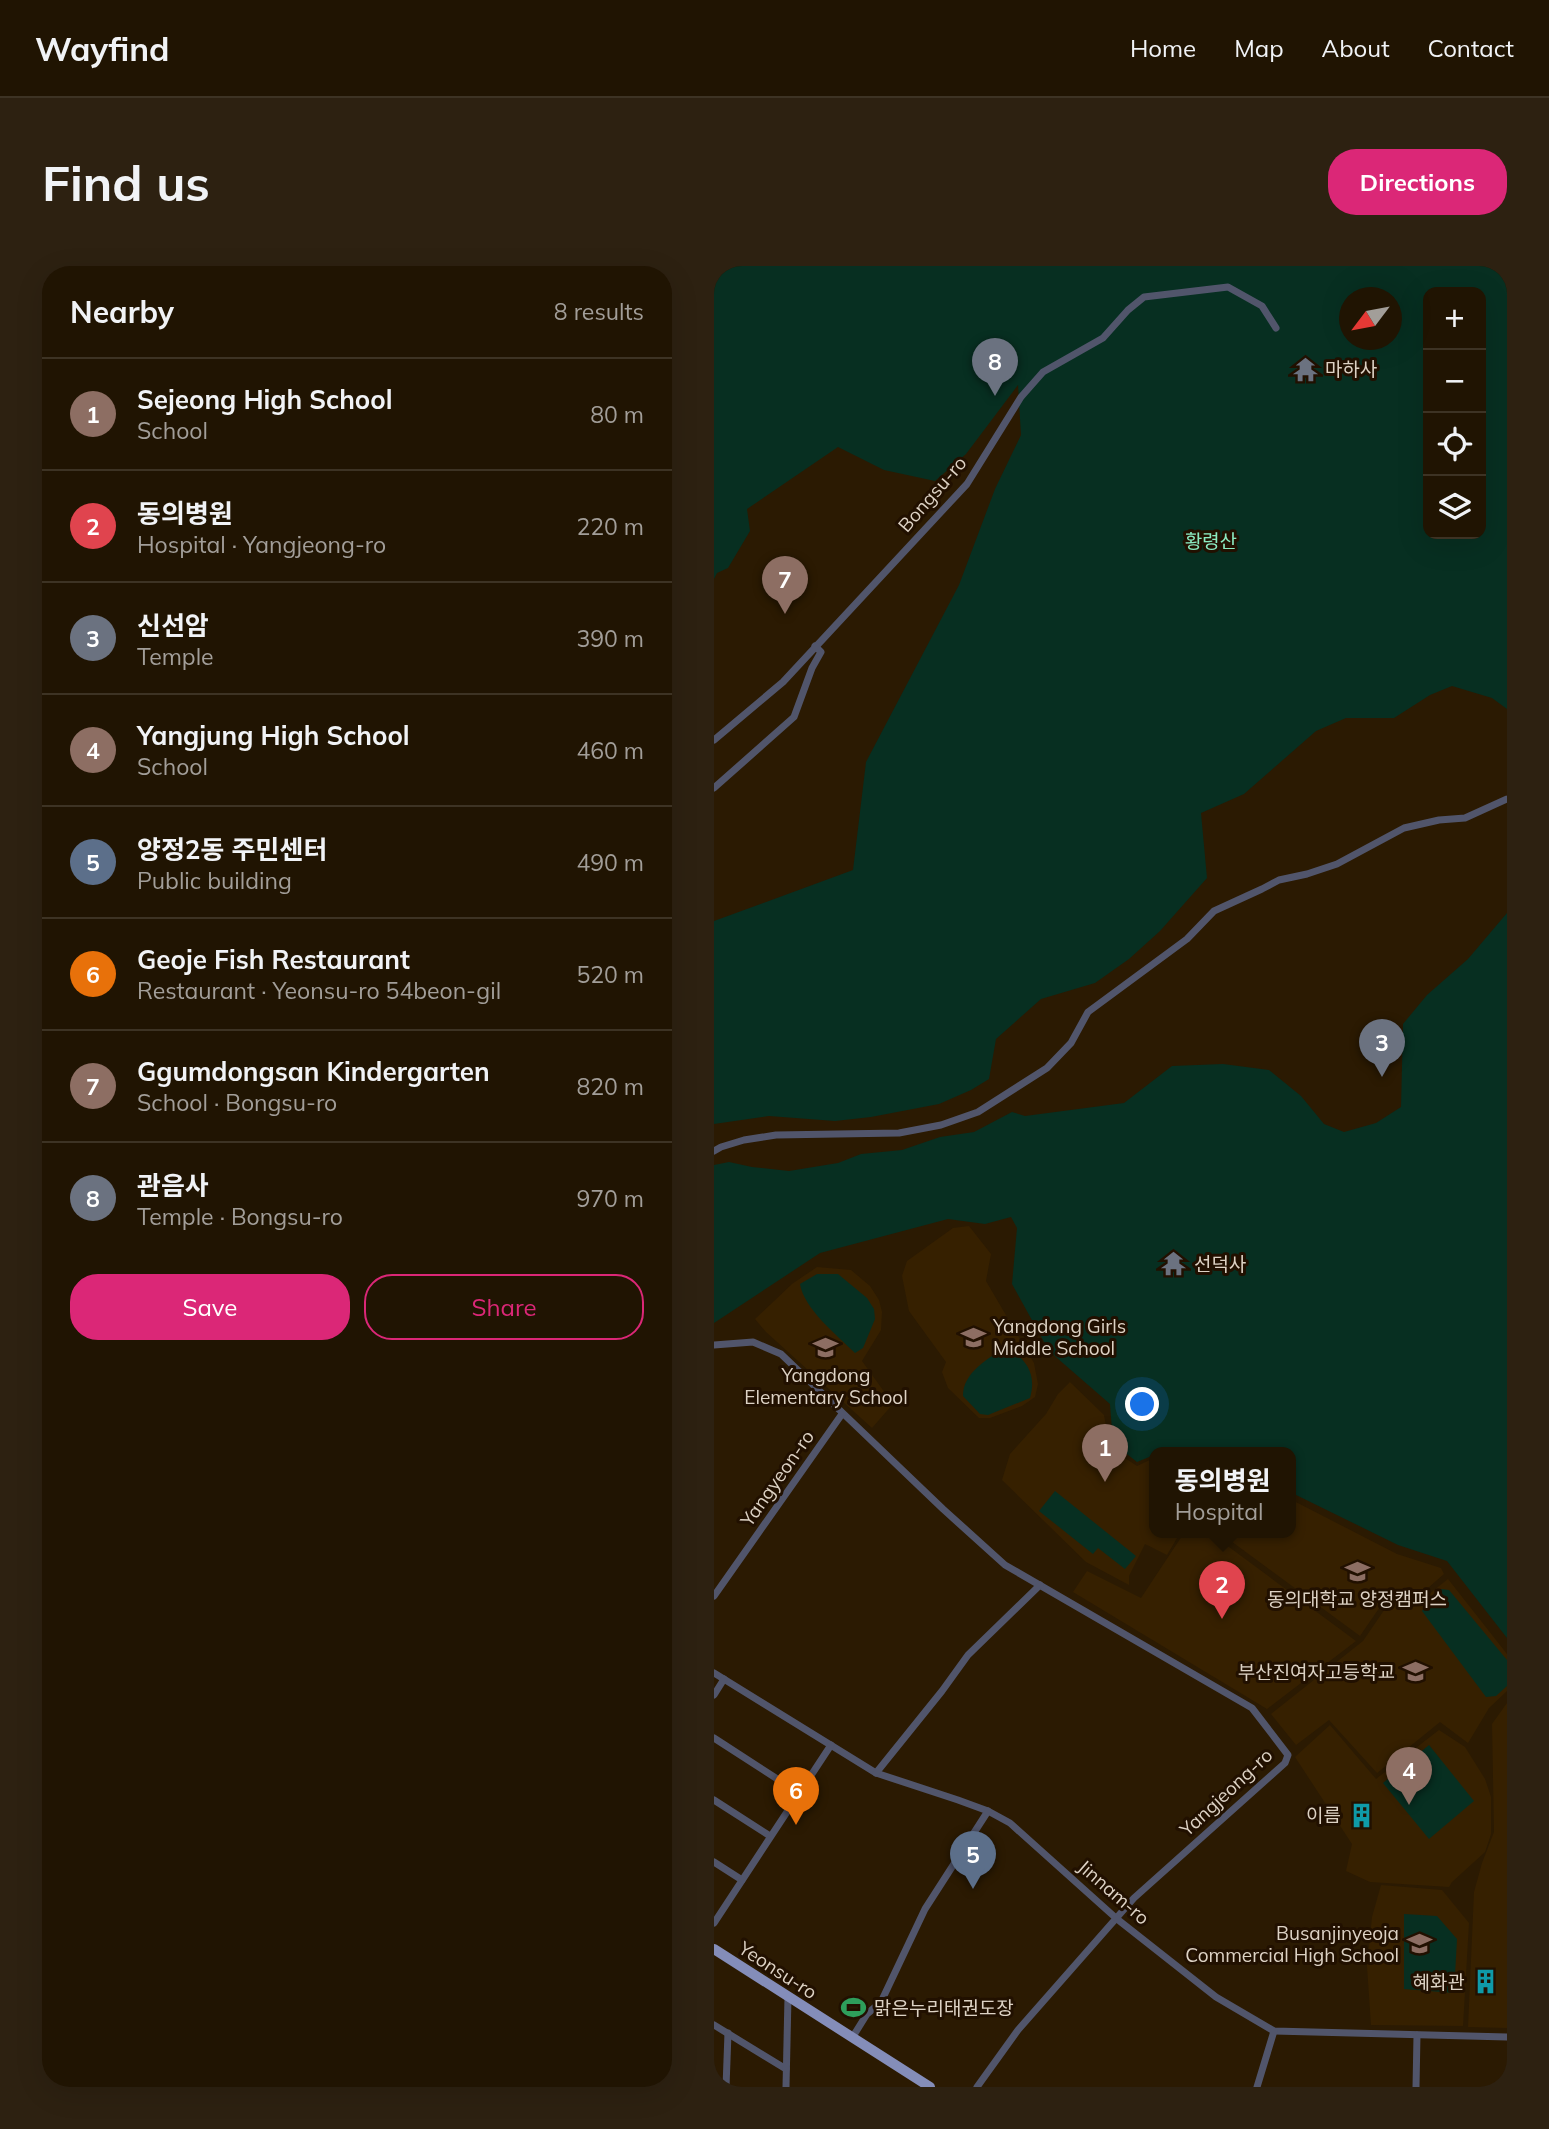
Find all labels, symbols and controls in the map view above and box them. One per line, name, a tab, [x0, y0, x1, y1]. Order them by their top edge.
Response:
text: Wayfind	[35, 28, 170, 69]
text: Home	[1130, 33, 1196, 63]
text: Map	[1234, 33, 1284, 63]
text: About	[1322, 33, 1390, 63]
text: Contact	[1428, 33, 1514, 63]
button: Directions	[1328, 149, 1507, 215]
text: Find us	[42, 152, 210, 213]
north arrow	[1339, 287, 1402, 350]
map controls	[1423, 287, 1486, 539]
button: +	[1423, 287, 1486, 350]
text: Nearby	[70, 293, 174, 331]
text: 8 results	[554, 297, 644, 326]
pin: 8	[972, 338, 1018, 396]
button: −	[1423, 350, 1486, 413]
temple icon: 마하사	[1291, 355, 1319, 383]
place label: 마하사	[1325, 357, 1377, 381]
text: Sejeong High School	[137, 383, 392, 416]
text: 1	[86, 400, 100, 429]
text: 80 m	[590, 400, 644, 429]
button: locate	[1423, 413, 1486, 476]
text: School	[137, 416, 208, 445]
street label: Bongsu-ro	[893, 451, 971, 537]
button: layers	[1423, 476, 1486, 539]
text: 동의병원	[137, 497, 233, 530]
text: 2	[86, 512, 100, 541]
text: 220 m	[576, 512, 644, 541]
park label: 황령산	[1185, 529, 1237, 553]
text: Hospital · Yangjeong-ro	[137, 530, 386, 559]
pin: 7	[762, 556, 808, 614]
text: 신선암	[137, 609, 209, 642]
text: 3	[86, 624, 100, 653]
text: 390 m	[576, 624, 644, 653]
text: Temple	[137, 642, 214, 671]
text: Yangjung High School	[137, 719, 410, 752]
text: 4	[86, 736, 100, 765]
text: 460 m	[576, 736, 644, 765]
text: School	[137, 752, 208, 781]
text: 양정2동 주민센터	[137, 833, 327, 866]
text: 5	[86, 848, 100, 877]
text: 490 m	[576, 848, 644, 877]
text: Public building	[137, 866, 292, 895]
text: Geoje Fish Restaurant	[137, 943, 410, 976]
text: 6	[86, 960, 100, 989]
text: 520 m	[576, 960, 644, 989]
text: Restaurant · Yeonsu-ro 54beon-gil	[137, 976, 501, 1005]
pin: 3	[1359, 1019, 1405, 1077]
text: Ggumdongsan Kindergarten	[137, 1055, 490, 1088]
text: 7	[86, 1072, 100, 1101]
text: 820 m	[576, 1072, 644, 1101]
text: School · Bongsu-ro	[137, 1088, 337, 1117]
text: 관음사	[137, 1169, 209, 1202]
text: 8	[86, 1184, 100, 1213]
text: 970 m	[576, 1184, 644, 1213]
text: Temple · Bongsu-ro	[137, 1202, 343, 1231]
temple icon: 선덕사	[1160, 1250, 1188, 1278]
place label: 선덕사	[1194, 1252, 1246, 1276]
button: Save	[70, 1274, 350, 1340]
button: Share	[364, 1274, 644, 1340]
place label: Yangdong Girls Middle School	[992, 1314, 1126, 1360]
school or university icon: Yangdong Girls Middle School	[959, 1323, 987, 1351]
school or university icon: Yangdong Elementary School	[812, 1333, 840, 1361]
place label: Yangdong Elementary School	[744, 1363, 908, 1409]
your location	[1125, 1387, 1159, 1421]
pin: 1	[1082, 1424, 1128, 1482]
street label: Yangyeon-ro	[734, 1425, 819, 1532]
popup	[1149, 1447, 1296, 1538]
text: 동의병원	[1175, 1464, 1270, 1497]
text: Hospital	[1175, 1497, 1263, 1526]
school or university icon: 동의대학교 양정캠퍼스	[1343, 1557, 1371, 1585]
pin: 2	[1199, 1561, 1245, 1619]
place label: 동의대학교 양정캠퍼스	[1267, 1587, 1447, 1611]
school or university icon: 부산진여자고등학교	[1401, 1658, 1429, 1686]
place label: 부산진여자고등학교	[1238, 1660, 1395, 1684]
street label: Yangjeong-ro	[1174, 1743, 1277, 1842]
pin: 4	[1386, 1747, 1432, 1805]
pin: 6	[773, 1767, 819, 1825]
building icon: 이름	[1347, 1801, 1375, 1829]
place label: 이름	[1306, 1803, 1341, 1827]
pin: 5	[950, 1831, 996, 1889]
street label: Jinnam-ro	[1073, 1854, 1155, 1930]
place label: Busanjinyeoja Commercial High School	[1185, 1921, 1399, 1967]
school or university icon: Busanjinyeoja Commercial High School	[1405, 1930, 1433, 1958]
street label: Yeonsu-ro	[734, 1935, 822, 2004]
building icon: 혜화관	[1471, 1968, 1499, 1996]
place label: 혜화관	[1413, 1970, 1465, 1994]
sports icon: 맑은누리태권도장	[840, 1994, 868, 2022]
place label: 맑은누리태권도장	[874, 1996, 1014, 2020]

